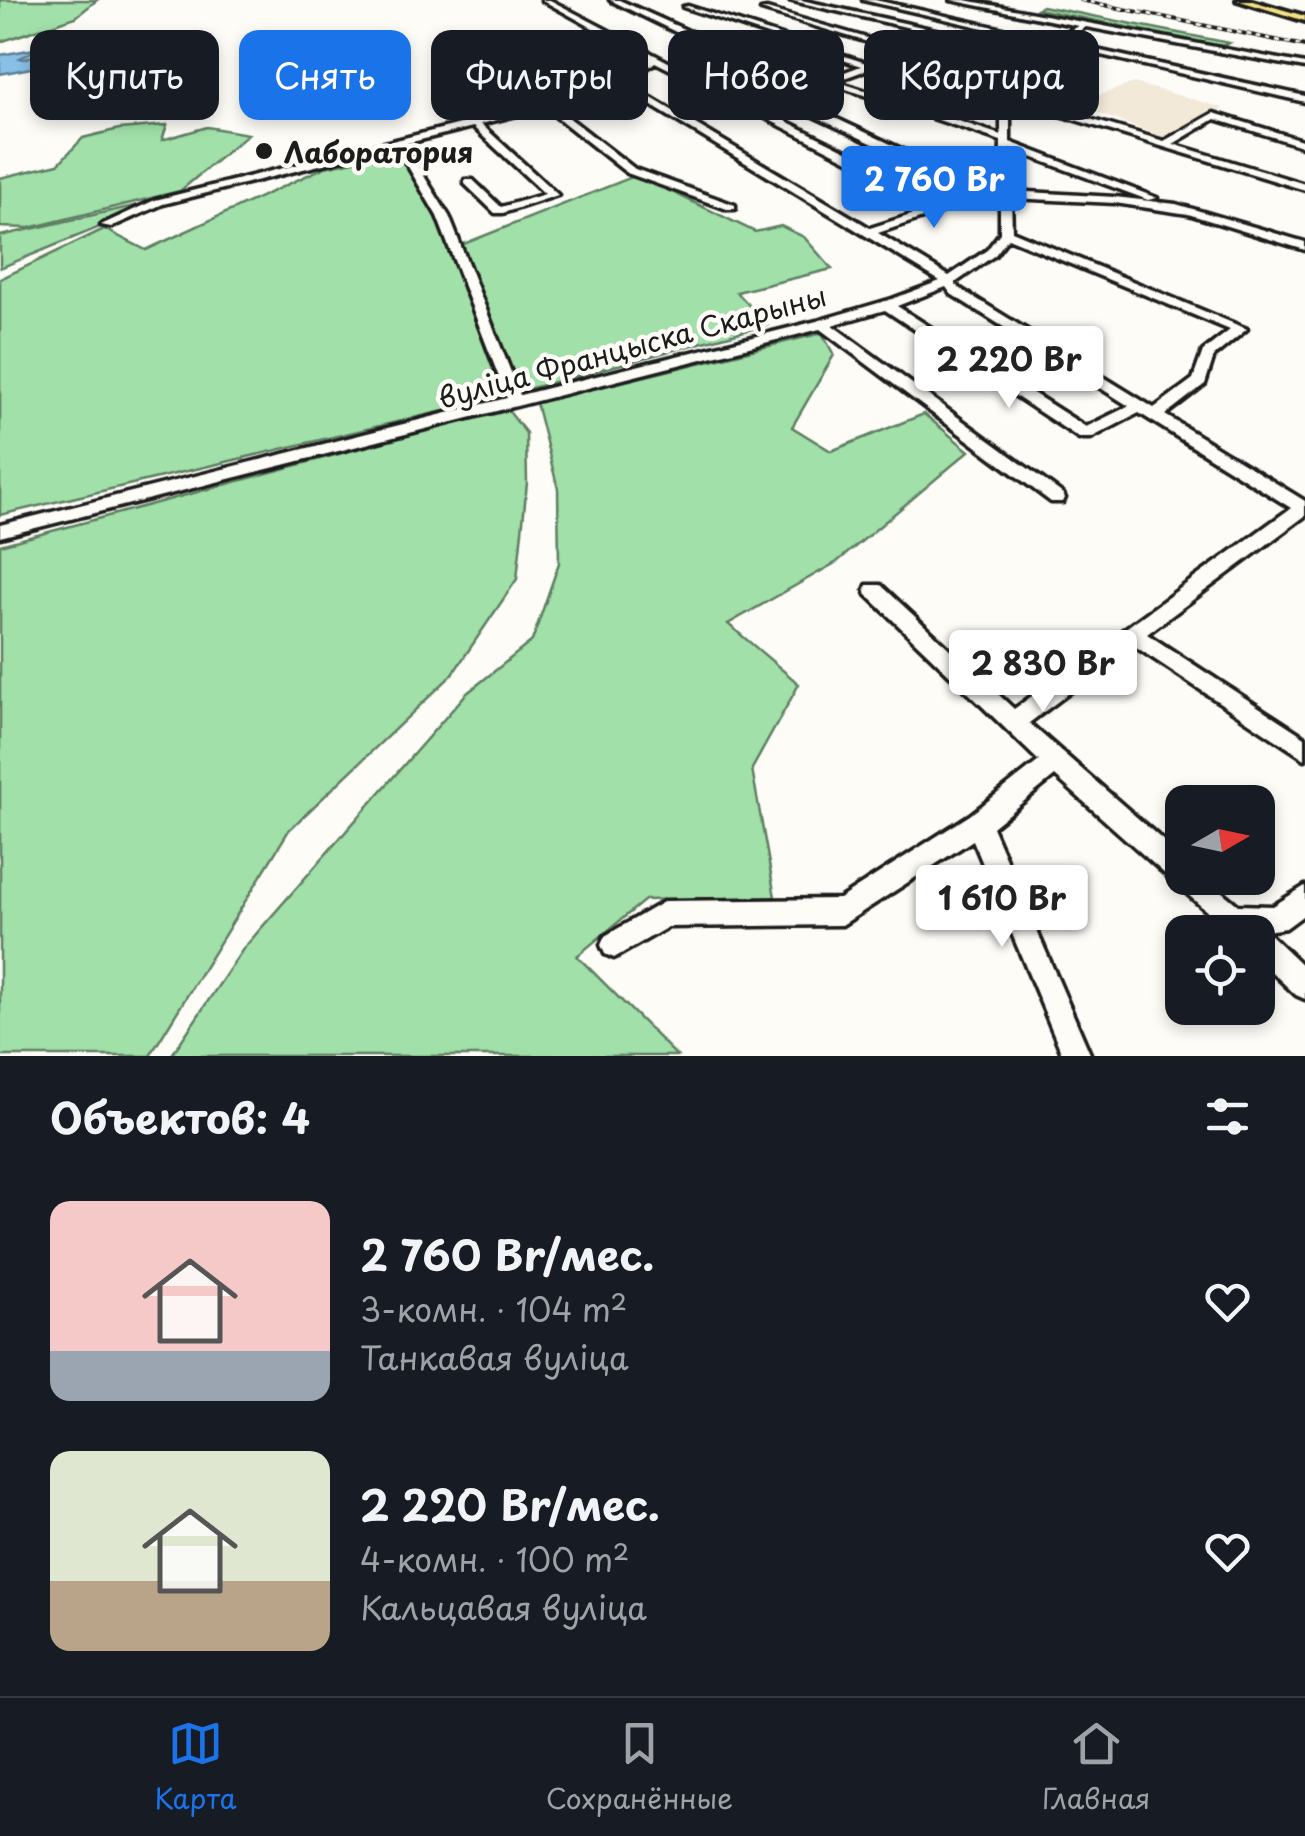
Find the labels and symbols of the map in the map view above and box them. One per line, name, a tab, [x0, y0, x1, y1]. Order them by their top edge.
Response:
place label: Лаборатория	[284, 130, 473, 173]
marker: Лаборатория	[253, 140, 275, 162]
pin: 2 760 Br	[831, 146, 1037, 231]
street label: вуліца Францыска Скарыны	[433, 273, 831, 419]
pin: 2 220 Br	[906, 326, 1112, 411]
pin: 2 830 Br	[940, 630, 1146, 715]
north arrow	[1165, 785, 1275, 895]
pin: 1 610 Br	[899, 865, 1105, 950]

